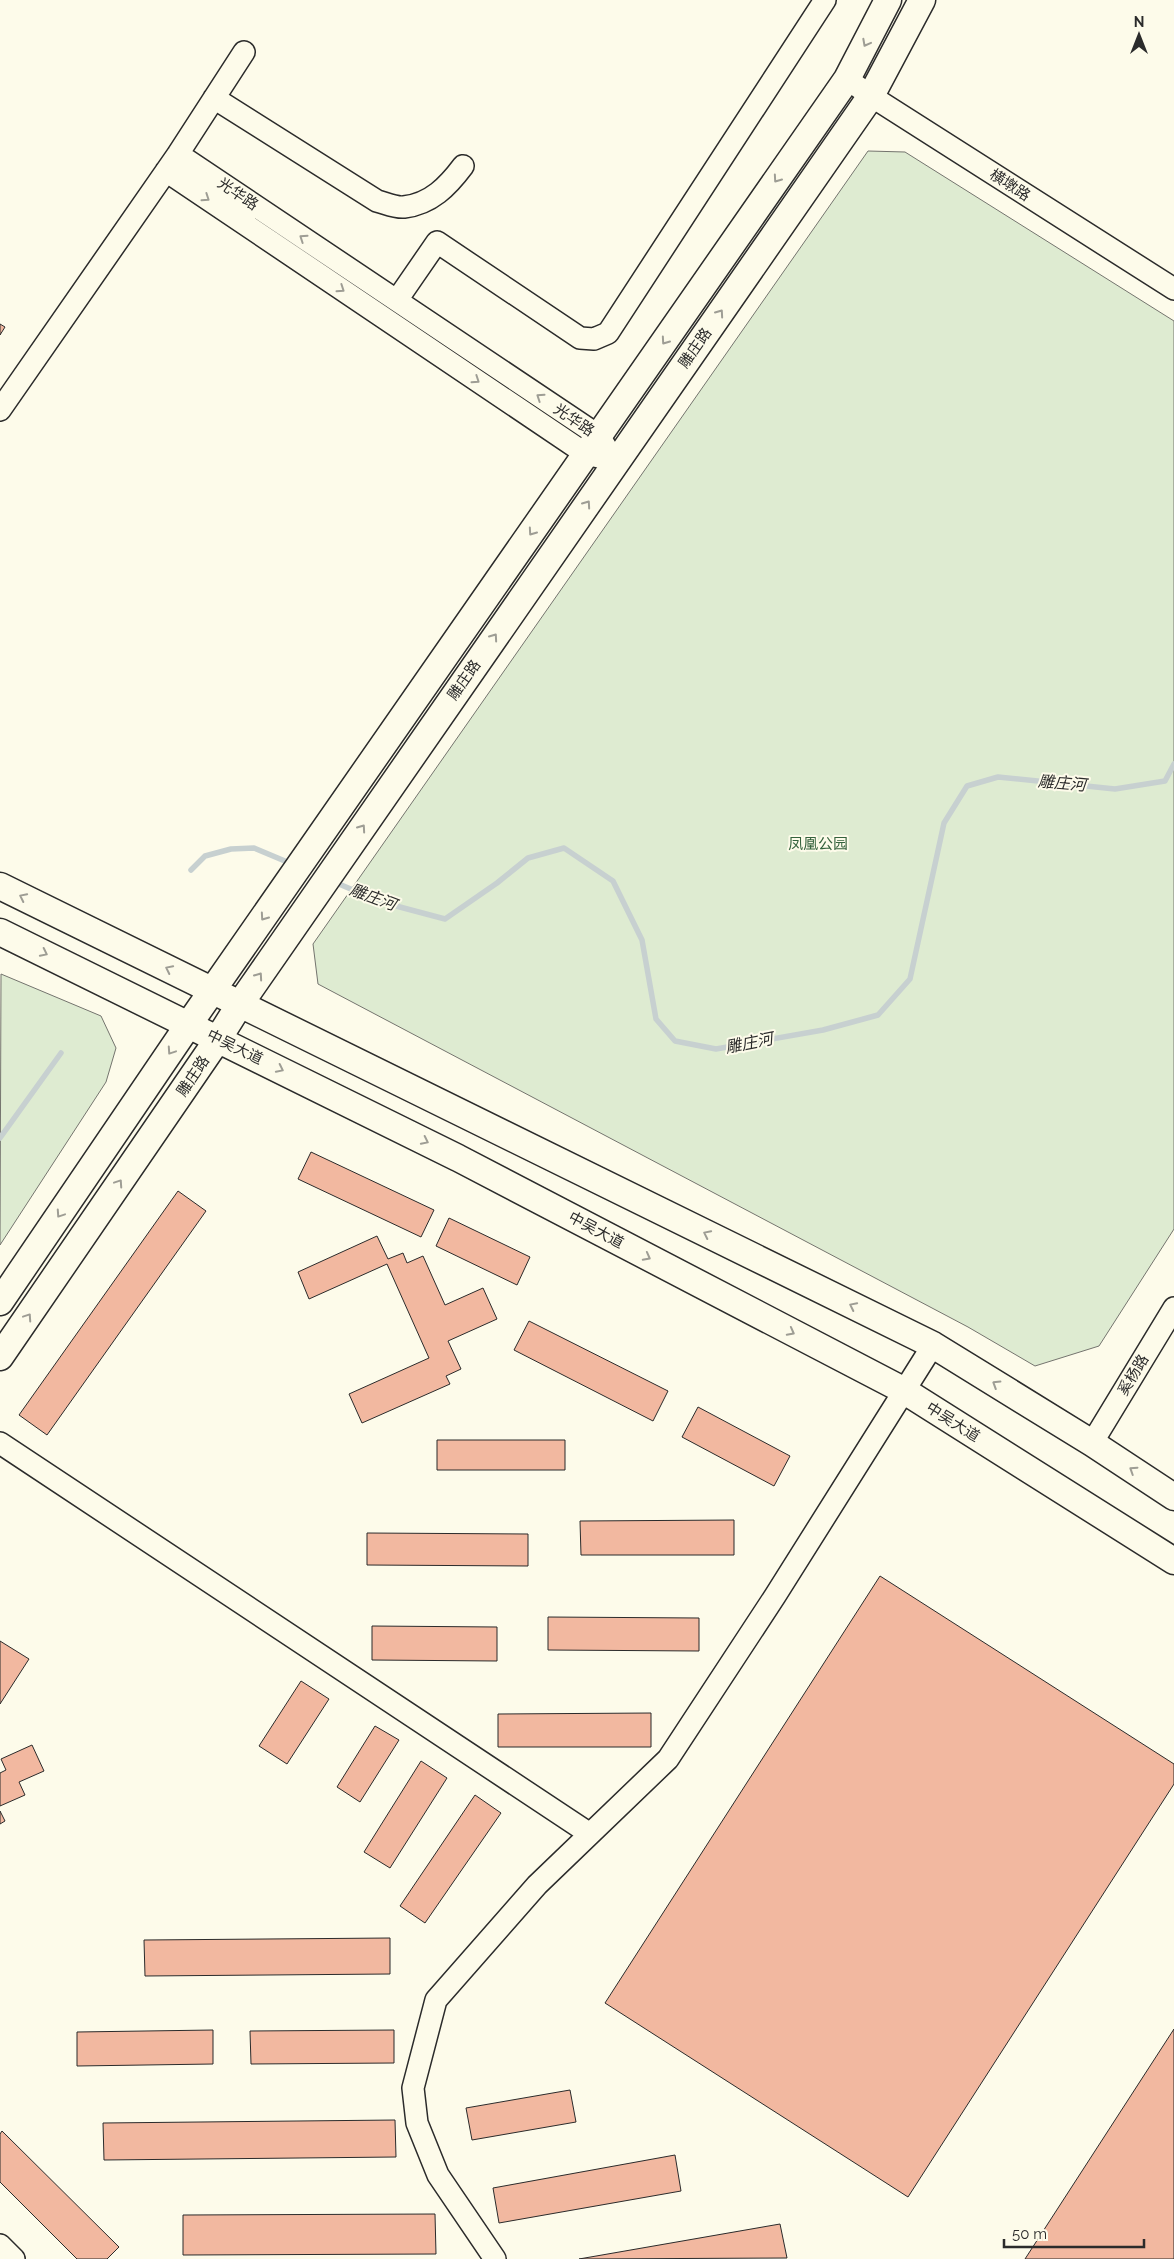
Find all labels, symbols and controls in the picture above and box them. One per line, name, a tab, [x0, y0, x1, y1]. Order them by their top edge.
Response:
north arrow	[1114, 10, 1164, 60]
text: N	[1134, 14, 1144, 30]
one-way arrow	[862, 38, 872, 47]
street label: 横墩路	[986, 165, 1034, 205]
one-way arrow	[774, 173, 783, 183]
street label: 光华路	[214, 174, 262, 214]
one-way arrow	[201, 192, 210, 202]
one-way arrow	[300, 235, 309, 244]
one-way arrow	[335, 283, 345, 292]
one-way arrow	[714, 309, 723, 319]
street label: 雕庄路	[675, 324, 715, 372]
one-way arrow	[662, 336, 671, 345]
one-way arrow	[470, 374, 480, 383]
one-way arrow	[536, 394, 546, 403]
street label: 光华路	[550, 400, 598, 440]
one-way arrow	[581, 500, 590, 510]
one-way arrow	[529, 526, 538, 536]
one-way arrow	[488, 633, 497, 643]
street label: 雕庄路	[444, 656, 484, 704]
water label: 雕庄河	[1037, 771, 1090, 795]
one-way arrow	[356, 824, 365, 834]
park label: 凤凰公园	[788, 835, 848, 853]
water label: 雕庄河	[347, 880, 402, 915]
one-way arrow	[19, 893, 28, 904]
one-way arrow	[261, 912, 270, 921]
one-way arrow	[39, 947, 48, 957]
one-way arrow	[165, 965, 174, 975]
one-way arrow	[253, 972, 262, 982]
street label: 中吴大道	[204, 1026, 266, 1068]
water label: 雕庄河	[724, 1029, 777, 1057]
one-way arrow	[168, 1045, 177, 1055]
street label: 雕庄路	[173, 1052, 213, 1100]
one-way arrow	[274, 1063, 283, 1073]
one-way arrow	[420, 1135, 429, 1146]
one-way arrow	[113, 1179, 123, 1188]
one-way arrow	[57, 1208, 66, 1218]
street label: 中吴大道	[565, 1208, 627, 1252]
one-way arrow	[704, 1230, 713, 1240]
one-way arrow	[642, 1250, 651, 1260]
one-way arrow	[849, 1302, 858, 1312]
one-way arrow	[22, 1313, 31, 1323]
one-way arrow	[786, 1326, 795, 1336]
street label: 奚杨路	[1114, 1351, 1152, 1399]
one-way arrow	[992, 1380, 1001, 1390]
street label: 中吴大道	[923, 1398, 983, 1446]
one-way arrow	[1130, 1467, 1139, 1476]
scale bar	[1004, 2216, 1144, 2248]
text: 50 m	[1012, 2225, 1047, 2243]

